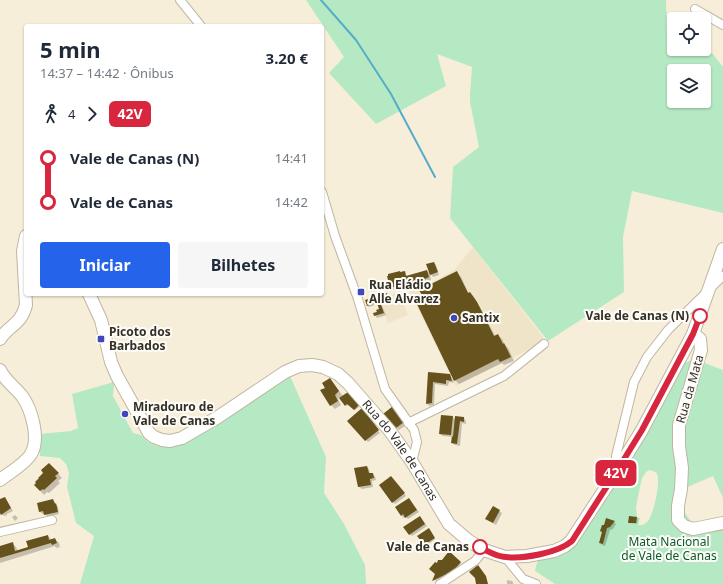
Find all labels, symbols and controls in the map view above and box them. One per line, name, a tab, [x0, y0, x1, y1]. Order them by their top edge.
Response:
map controls	[667, 12, 711, 108]
button: locate	[667, 12, 711, 56]
text: 5 min	[40, 34, 101, 64]
text: 3.20 €	[266, 48, 308, 68]
text: 14:37 – 14:42 · Ônibus	[40, 64, 174, 82]
button: layers	[667, 64, 711, 108]
icon: walk	[40, 103, 62, 125]
icon: forward	[81, 103, 103, 125]
text: 42V	[117, 104, 143, 123]
text: 4	[68, 105, 75, 123]
text: Vale de Canas (N)	[70, 148, 199, 168]
text: 14:41	[275, 149, 308, 167]
text: Vale de Canas	[70, 192, 173, 212]
text: 14:42	[275, 193, 308, 211]
button: Iniciar	[40, 242, 170, 288]
button: Bilhetes	[178, 242, 308, 288]
place label: Rua Eládio Alle Alvarez	[369, 276, 439, 307]
marker: Rua Eládio Alle Alvarez	[356, 287, 366, 297]
place label: Vale de Canas (N)	[586, 307, 689, 324]
marker: Vale de Canas (N)	[692, 308, 708, 324]
place label: Santix	[462, 309, 499, 326]
marker: Santix	[449, 313, 459, 323]
place label: Picoto dos Barbados	[109, 323, 171, 354]
marker: Picoto dos Barbados	[96, 334, 106, 344]
street label: Rua da Mata	[672, 353, 707, 425]
street label: Rua do Vale de Canas	[358, 396, 442, 504]
place label: Miradouro de Vale de Canas	[133, 398, 215, 429]
marker: Miradouro de Vale de Canas	[120, 409, 130, 419]
line badge: 42V	[593, 460, 639, 486]
text: 42V	[603, 463, 629, 482]
park label: Mata Nacional de Vale de Canas	[621, 533, 717, 564]
place label: Vale de Canas	[387, 538, 469, 555]
marker: Vale de Canas	[472, 539, 488, 555]

